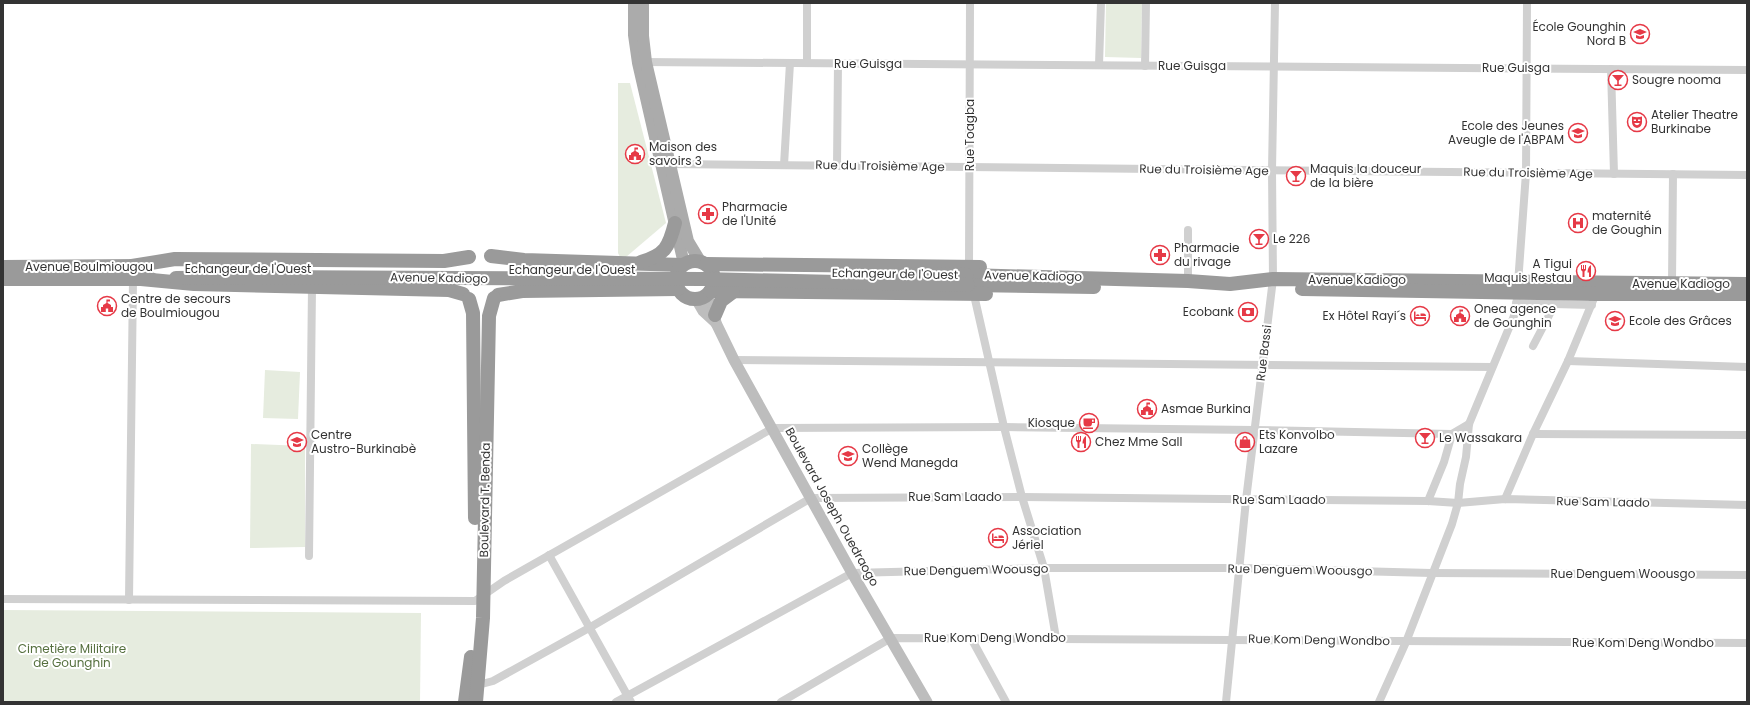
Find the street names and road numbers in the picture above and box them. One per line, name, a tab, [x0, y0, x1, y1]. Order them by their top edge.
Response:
street label: Rue Guisga	[834, 55, 902, 72]
street label: Rue Guisga	[1158, 57, 1226, 74]
street label: Rue Guisga	[1482, 59, 1550, 76]
street label: Rue Toagba	[961, 99, 978, 171]
street label: Rue du Troisième Age	[815, 156, 945, 175]
street label: Rue du Troisième Age	[1139, 160, 1269, 179]
street label: Rue du Troisième Age	[1463, 163, 1593, 182]
street label: Avenue Boulmiougou	[25, 258, 153, 275]
street label: Echangeur de l'Ouest	[185, 260, 311, 277]
street label: Echangeur de l'Ouest	[509, 261, 635, 278]
street label: Echangeur de l'Ouest	[832, 264, 958, 283]
street label: Avenue Kadiogo	[984, 266, 1083, 285]
street label: Avenue Kadiogo	[390, 268, 489, 287]
street label: Avenue Kadiogo	[1308, 271, 1406, 288]
street label: Avenue Kadiogo	[1632, 275, 1730, 292]
street label: Rue Bassi	[1252, 324, 1275, 382]
street label: Boulevard Joseph Ouedraogo	[782, 424, 883, 590]
street label: Boulevard T. Benda	[475, 443, 494, 557]
street label: Rue Sam Laado	[908, 488, 1002, 505]
street label: Rue Sam Laado	[1232, 491, 1326, 508]
street label: Rue Sam Laado	[1556, 492, 1650, 511]
street label: Rue Denguem Woousgo	[903, 560, 1049, 579]
street label: Rue Denguem Woousgo	[1227, 560, 1373, 579]
street label: Rue Denguem Woousgo	[1551, 565, 1696, 582]
street label: Rue Kom Deng Wondbo	[924, 629, 1066, 646]
street label: Rue Kom Deng Wondbo	[1248, 630, 1390, 649]
street label: Rue Kom Deng Wondbo	[1572, 634, 1714, 651]

